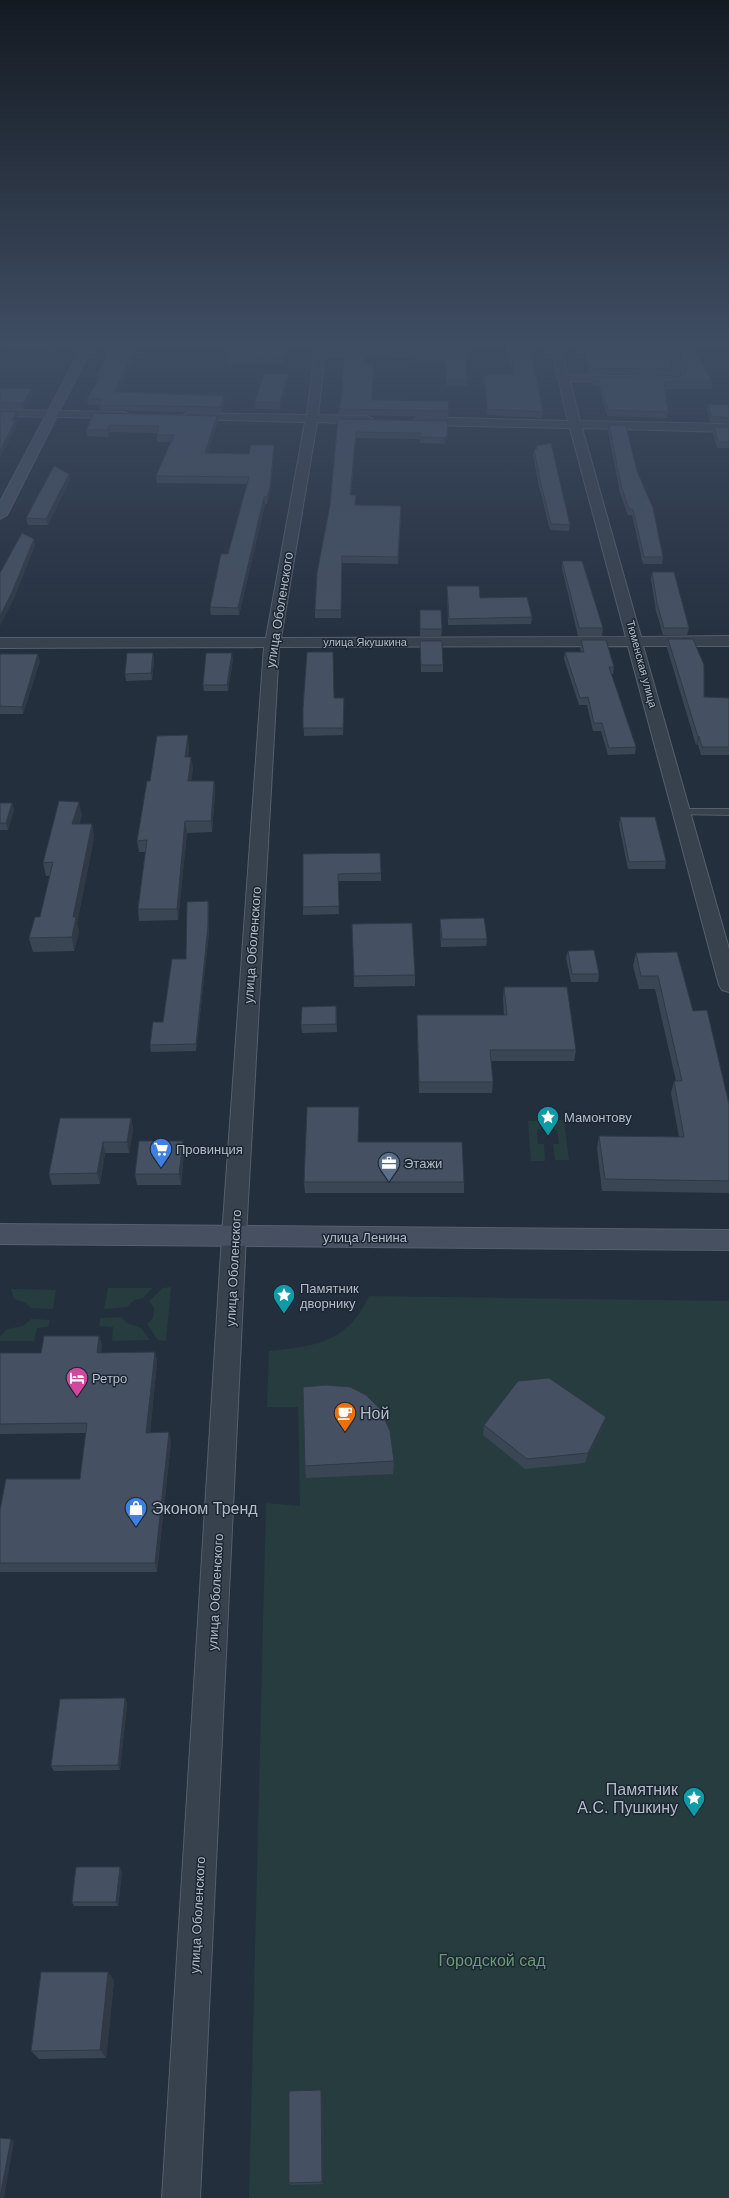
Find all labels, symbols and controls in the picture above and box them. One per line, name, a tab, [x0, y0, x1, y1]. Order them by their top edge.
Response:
street label: улица Оболенского	[263, 551, 296, 669]
street label: Тюменская улица	[625, 619, 660, 710]
street label: улица Якушкина	[323, 636, 408, 648]
street label: улица Оболенского	[241, 886, 264, 1004]
place icon: Мамонтову	[535, 1104, 561, 1137]
place label: Мамонтову	[564, 1110, 632, 1125]
supermarket icon: Провинция	[148, 1136, 174, 1169]
place label: Провинция	[176, 1142, 243, 1157]
office icon: Этажи	[376, 1150, 402, 1183]
place label: Этажи	[404, 1156, 442, 1171]
street label: улица Оболенского	[223, 1209, 244, 1327]
street label: улица Ленина	[323, 1230, 408, 1245]
place label: Памятник дворнику	[300, 1281, 359, 1311]
place icon: Памятник дворнику	[271, 1282, 297, 1315]
hotel icon: Ретро	[64, 1365, 90, 1398]
place label: Ретро	[92, 1371, 127, 1386]
cafe icon: Ной	[332, 1400, 358, 1433]
place label: Ной	[360, 1405, 389, 1422]
shop icon: Эконом Тренд	[123, 1495, 149, 1528]
place label: Эконом Тренд	[152, 1500, 258, 1517]
street label: улица Оболенского	[205, 1533, 226, 1651]
place label: Памятник А.С. Пушкину	[577, 1781, 679, 1816]
place icon: Памятник А.С. Пушкину	[681, 1785, 707, 1818]
street label: улица Оболенского	[187, 1856, 208, 1974]
park label: Городской сад	[439, 1952, 546, 1969]

